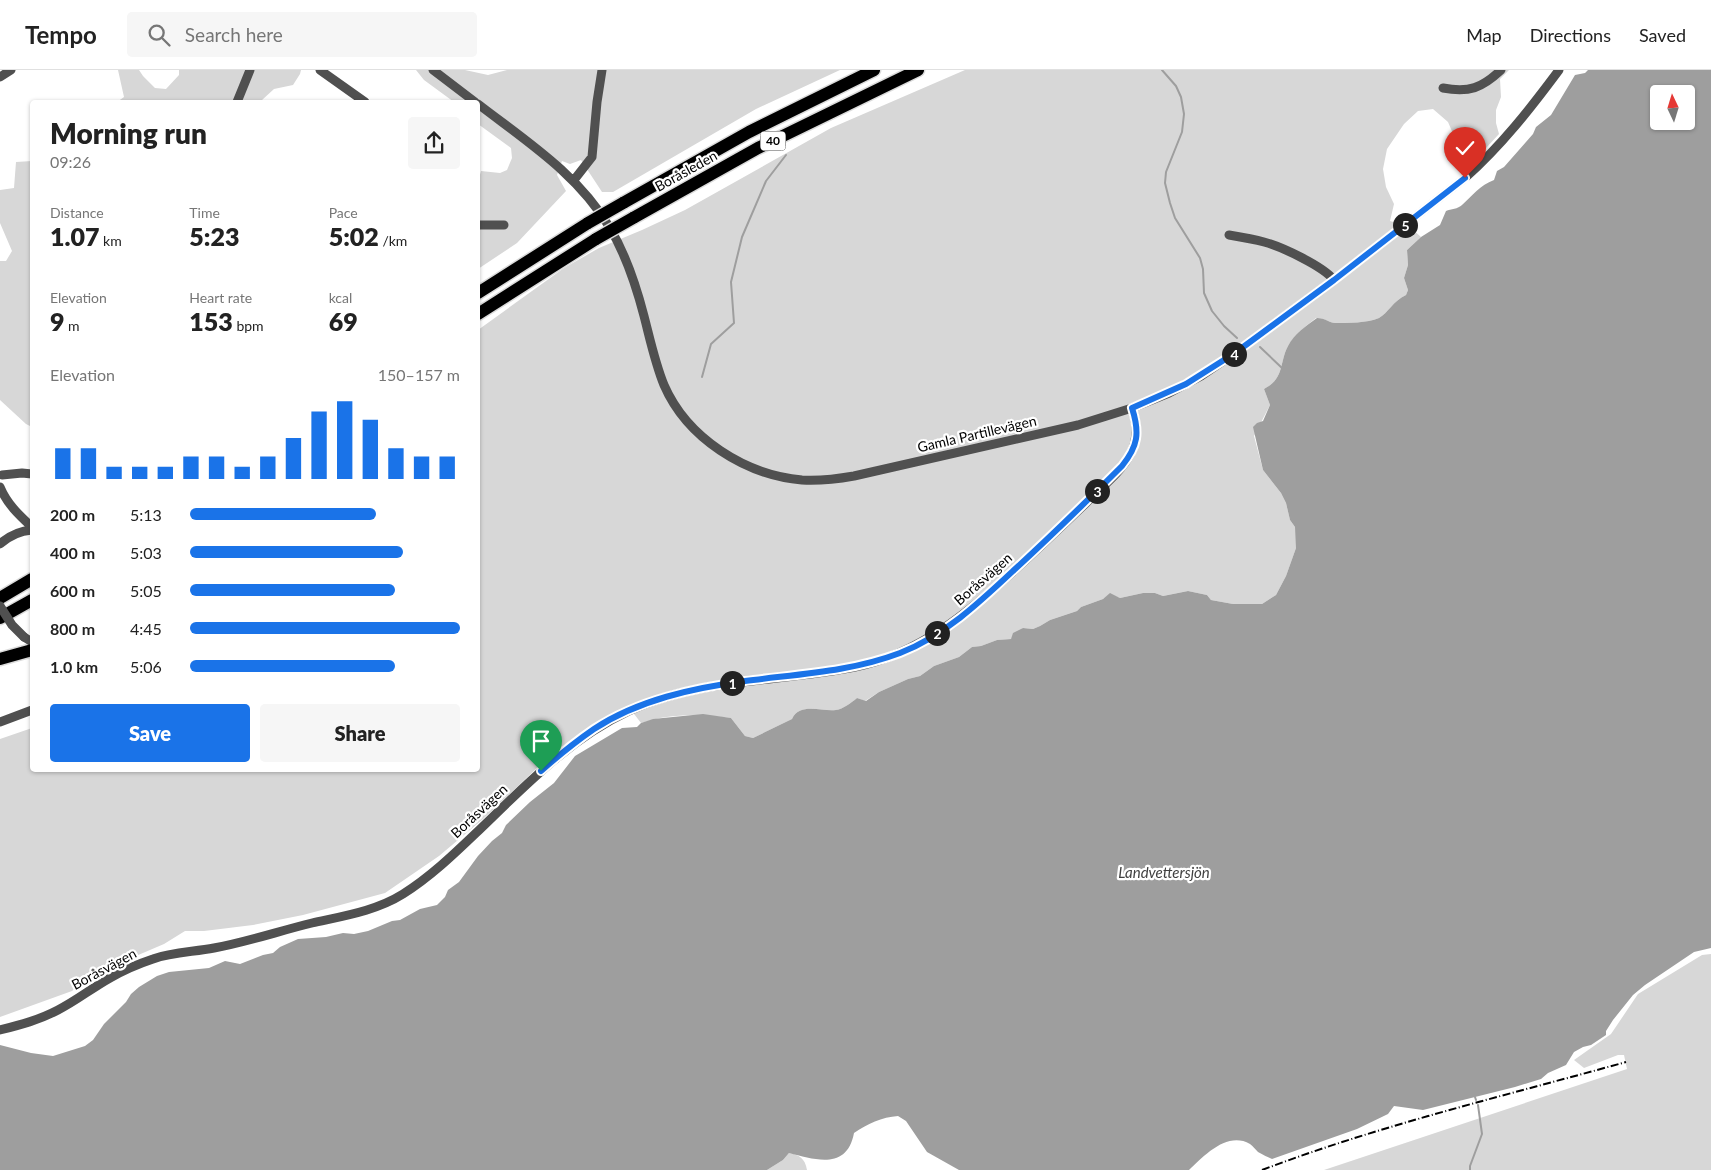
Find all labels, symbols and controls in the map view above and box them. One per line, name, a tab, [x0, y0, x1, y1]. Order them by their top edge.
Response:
search box	[127, 12, 477, 57]
text: Tempo	[25, 20, 97, 49]
icon: search	[145, 21, 173, 49]
text: Search here	[185, 23, 283, 46]
text: Map	[1466, 24, 1502, 46]
text: Directions	[1530, 24, 1611, 46]
text: Saved	[1639, 24, 1686, 46]
north arrow	[1650, 85, 1695, 130]
map controls	[1650, 85, 1695, 130]
text: Morning run	[50, 116, 207, 150]
button: share	[408, 117, 460, 169]
pin	[1444, 127, 1486, 178]
road number: 40	[760, 131, 786, 150]
icon: check	[1451, 134, 1479, 162]
street label: Boråsleden	[652, 146, 720, 195]
text: 09:26	[50, 152, 91, 171]
text: Distance	[50, 204, 104, 221]
text: Time	[189, 204, 220, 221]
text: Pace	[329, 204, 358, 221]
pin: 5	[1392, 212, 1418, 238]
text: 5	[1401, 217, 1410, 234]
text: 1.07	[50, 221, 99, 251]
text: 5:23	[189, 221, 239, 251]
text: 5:02	[329, 221, 379, 251]
text: km	[99, 232, 122, 249]
text: /km	[379, 232, 407, 249]
text: Elevation	[50, 289, 107, 306]
text: Heart rate	[189, 289, 252, 306]
text: kcal	[329, 289, 352, 306]
text: 9	[50, 306, 65, 336]
text: 153	[189, 306, 233, 336]
text: 69	[329, 306, 358, 336]
text: m	[65, 317, 80, 334]
text: bpm	[233, 317, 264, 334]
pin: 4	[1222, 342, 1246, 366]
text: 4	[1230, 346, 1239, 363]
text: Elevation	[50, 365, 115, 384]
text: 150–157 m	[378, 365, 460, 384]
street label: Gamla Partillevägen	[916, 412, 1038, 455]
pin: 3	[1084, 478, 1110, 504]
text: 3	[1093, 483, 1102, 500]
text: 200 m	[50, 505, 95, 524]
text: 5:13	[130, 505, 162, 524]
text: 400 m	[50, 543, 95, 562]
text: 5:03	[130, 543, 162, 562]
street label: Boråsvägen	[950, 549, 1015, 608]
text: 600 m	[50, 581, 95, 600]
text: 5:05	[130, 581, 162, 600]
text: 800 m	[50, 619, 95, 638]
text: 4:45	[130, 619, 162, 638]
pin: 2	[924, 620, 950, 646]
text: 2	[933, 625, 942, 642]
text: 1.0 km	[50, 657, 98, 676]
text: 5:06	[130, 657, 162, 676]
pin: 1	[720, 670, 744, 696]
text: 1	[728, 675, 737, 692]
button: Save	[50, 704, 250, 762]
button: Share	[260, 704, 460, 762]
pin	[520, 720, 562, 771]
icon: arrive	[527, 727, 555, 755]
street label: Boråsvägen	[447, 780, 510, 841]
water label: Landvettersjön	[1118, 863, 1210, 881]
street label: Boråsvägen	[68, 944, 139, 993]

